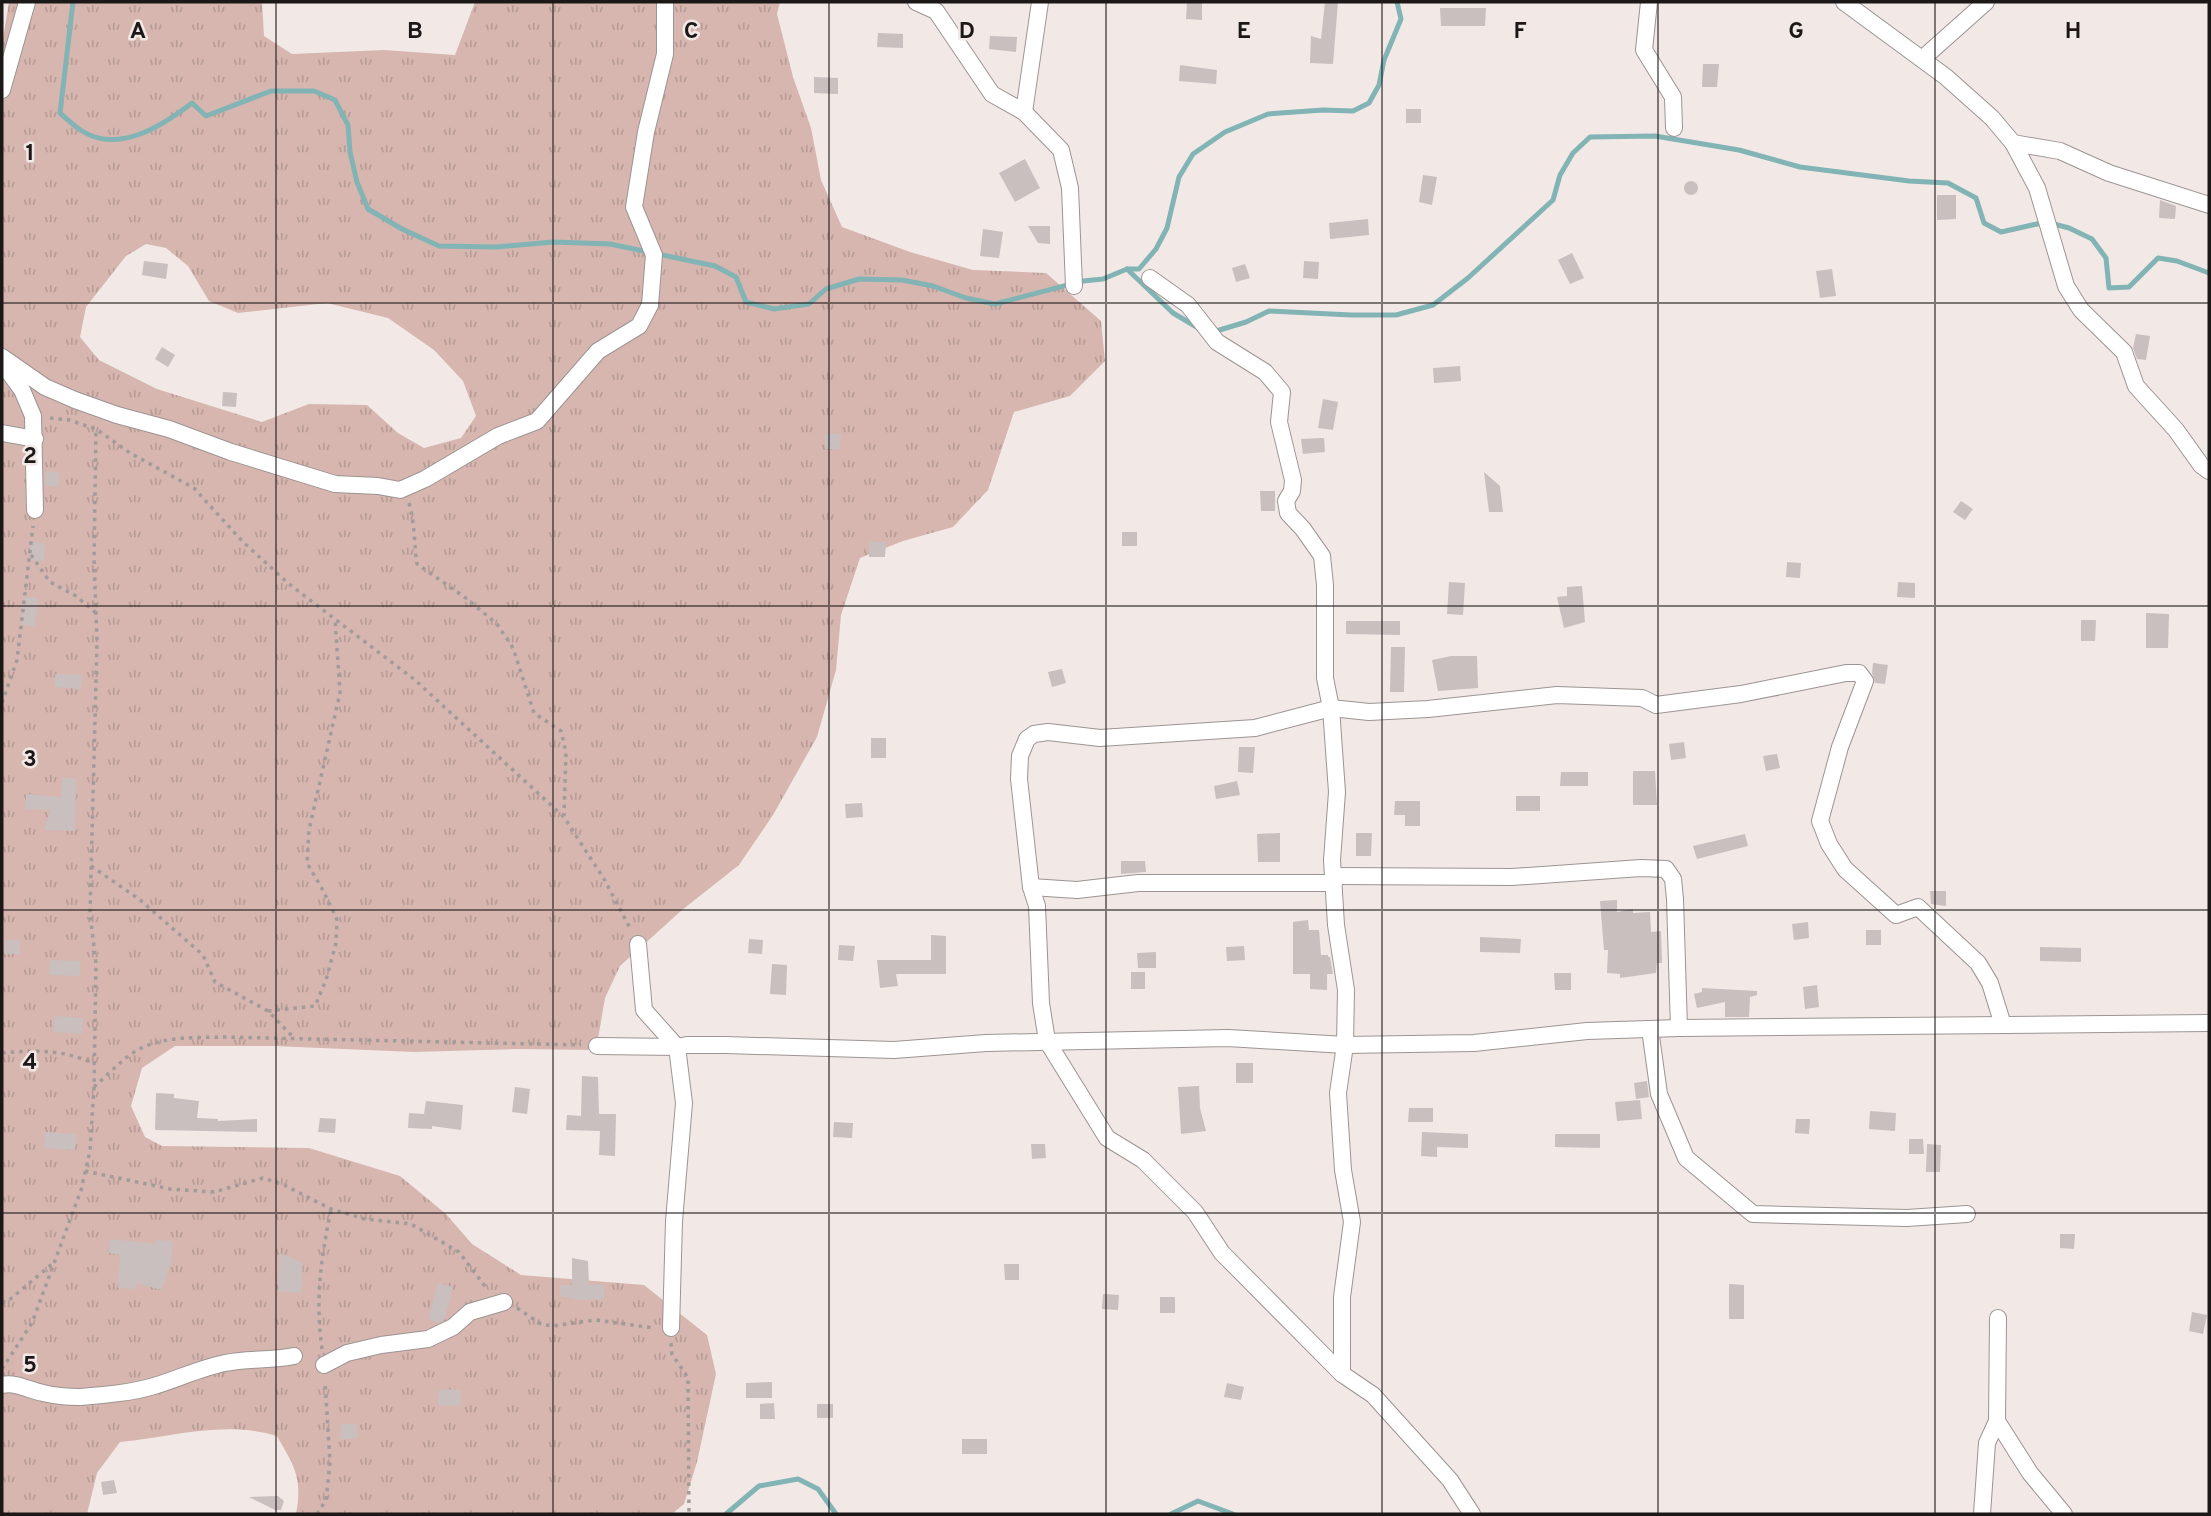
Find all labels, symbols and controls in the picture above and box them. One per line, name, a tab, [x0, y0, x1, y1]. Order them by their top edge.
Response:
text: A	[130, 18, 146, 47]
text: B	[407, 18, 423, 47]
text: C	[684, 18, 698, 47]
text: D	[959, 18, 975, 47]
text: E	[1237, 18, 1251, 47]
text: F	[1513, 18, 1527, 47]
text: G	[1788, 18, 1804, 47]
text: H	[2065, 18, 2081, 47]
text: 1	[25, 140, 35, 169]
text: 2	[23, 443, 37, 472]
text: 3	[23, 746, 37, 775]
text: 4	[23, 1049, 37, 1078]
text: 5	[23, 1352, 37, 1381]

